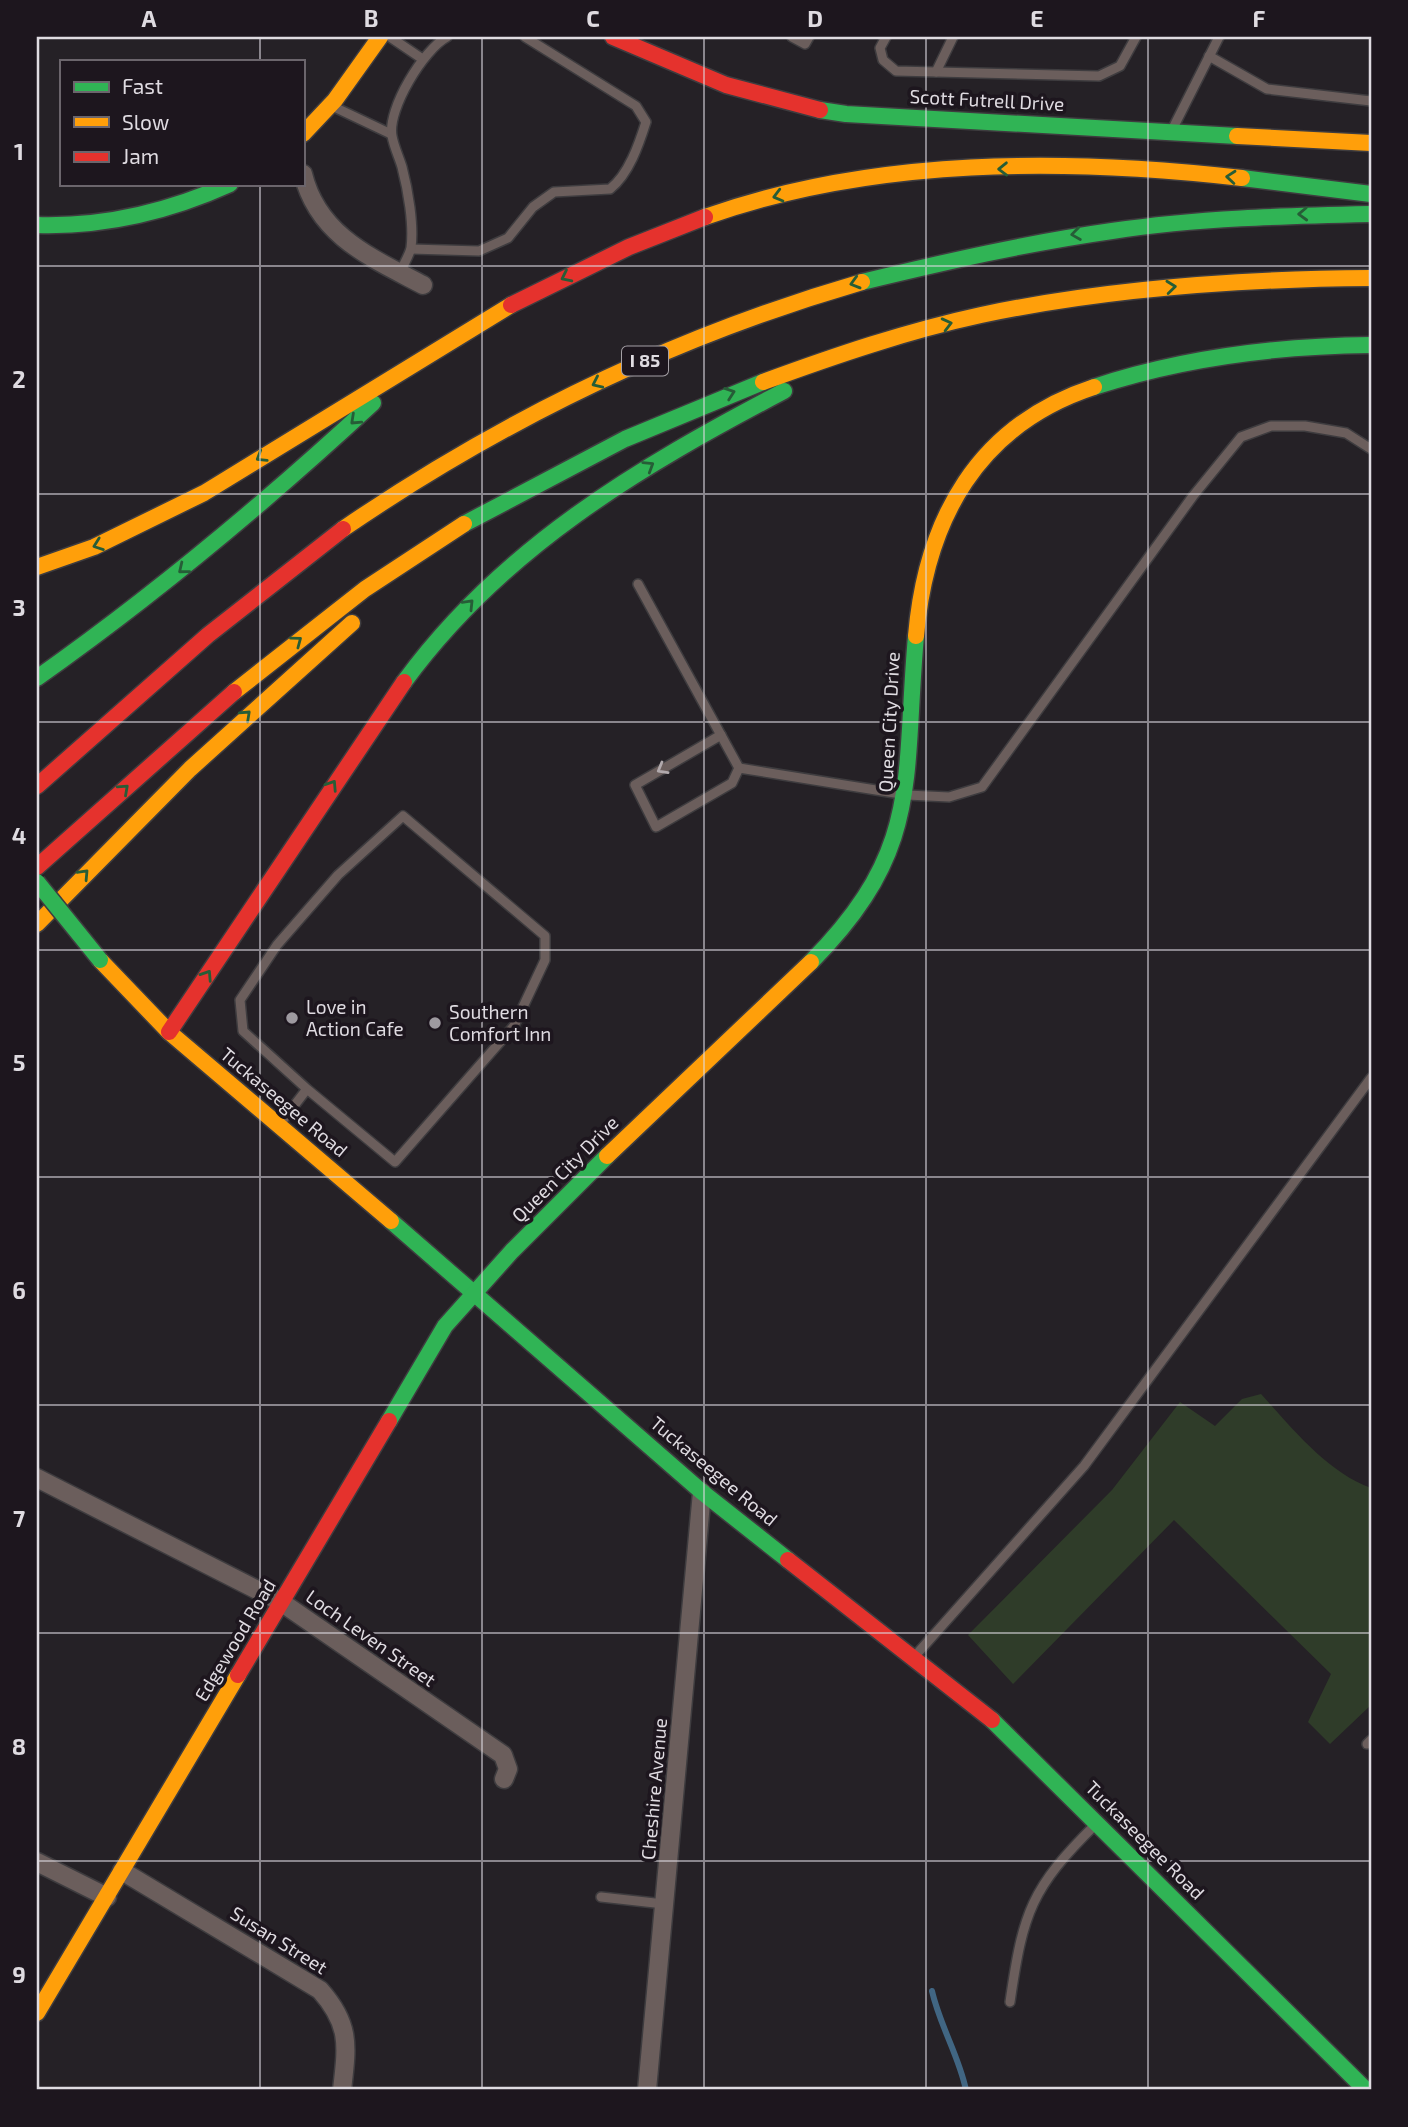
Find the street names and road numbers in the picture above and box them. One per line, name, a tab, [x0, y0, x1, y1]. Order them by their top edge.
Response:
street label: Scott Futrell Drive	[909, 84, 1065, 115]
road number: I 85	[622, 346, 668, 376]
street label: Queen City Drive	[873, 651, 904, 793]
street label: Tuckaseegee Road	[216, 1042, 352, 1161]
street label: Queen City Drive	[507, 1111, 623, 1227]
street label: Tuckaseegee Road	[646, 1411, 782, 1530]
street label: Edgewood Road	[189, 1575, 280, 1705]
street label: Loch Leven Street	[302, 1584, 441, 1691]
street label: Cheshire Avenue	[636, 1717, 671, 1861]
street label: Tuckaseegee Road	[1081, 1775, 1210, 1904]
street label: Susan Street	[227, 1901, 332, 1978]

